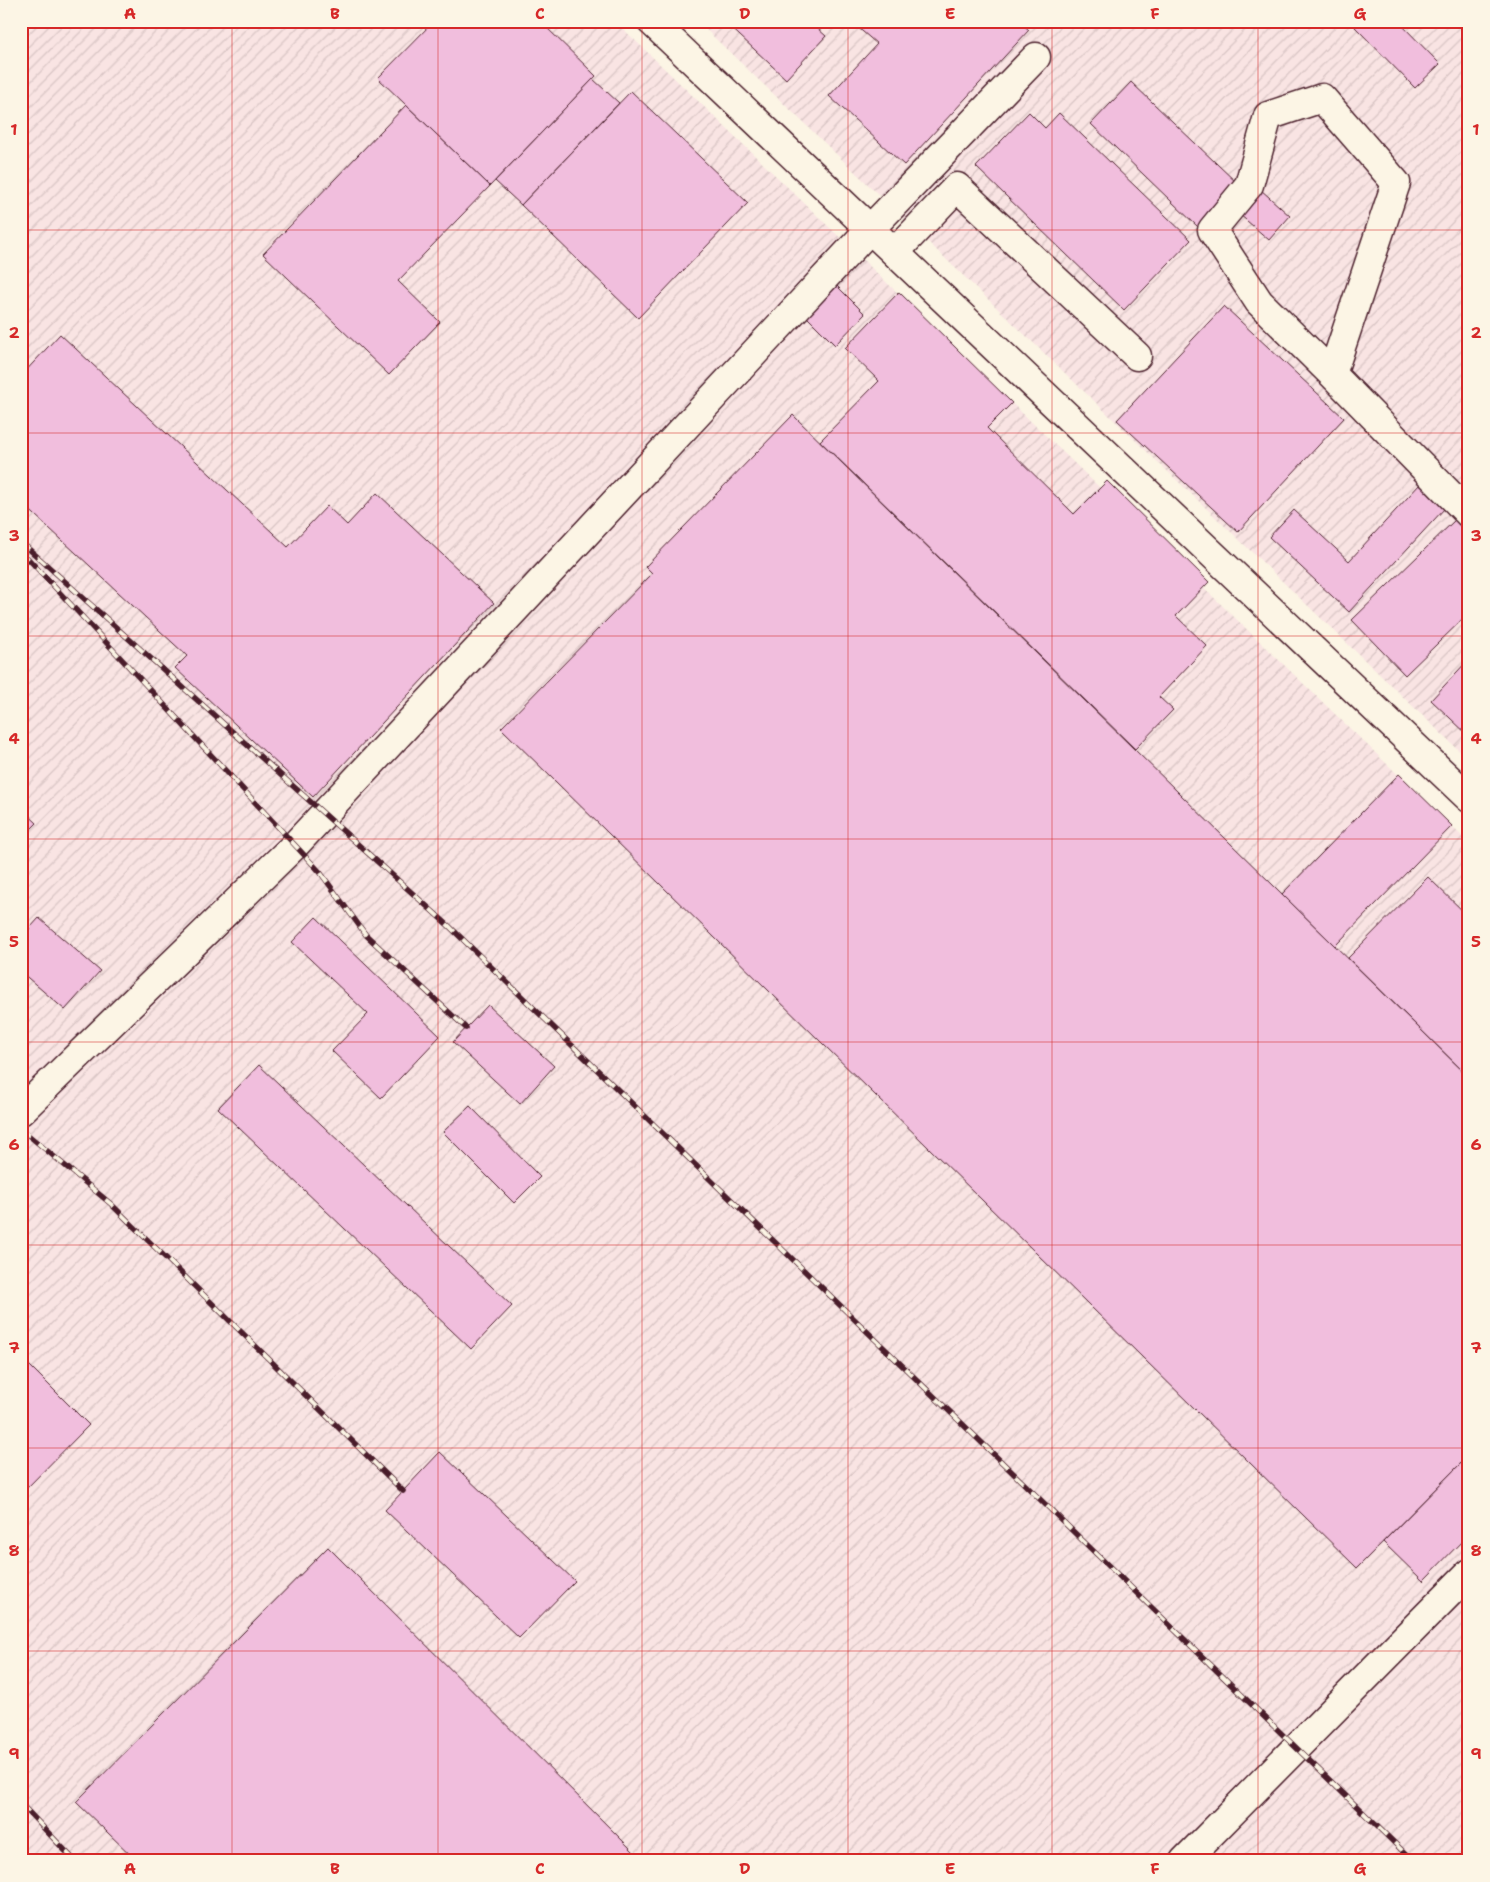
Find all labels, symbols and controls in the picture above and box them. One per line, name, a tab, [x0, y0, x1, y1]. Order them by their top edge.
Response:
text: A	[124, 3, 136, 24]
text: B	[330, 3, 340, 24]
text: C	[535, 3, 545, 24]
text: D	[739, 3, 751, 24]
text: E	[945, 3, 955, 24]
text: F	[1150, 3, 1160, 24]
text: G	[1354, 3, 1367, 24]
text: 1	[10, 119, 18, 140]
text: 1	[1472, 119, 1480, 140]
text: 2	[8, 322, 20, 343]
text: 2	[1470, 322, 1482, 343]
text: 3	[8, 525, 20, 546]
text: 3	[1470, 525, 1482, 546]
text: 4	[8, 728, 20, 749]
text: 4	[1470, 728, 1482, 749]
text: 5	[9, 931, 19, 952]
text: 5	[1471, 931, 1481, 952]
text: 6	[8, 1134, 20, 1155]
text: 6	[1470, 1134, 1482, 1155]
text: 7	[8, 1337, 20, 1358]
text: 7	[1470, 1337, 1482, 1358]
text: 8	[8, 1540, 20, 1561]
text: 8	[1470, 1540, 1482, 1561]
text: 9	[8, 1743, 20, 1764]
text: 9	[1470, 1743, 1482, 1764]
text: A	[124, 1858, 136, 1879]
text: B	[330, 1858, 340, 1879]
text: C	[535, 1858, 545, 1879]
text: D	[739, 1858, 751, 1879]
text: E	[945, 1858, 955, 1879]
text: F	[1150, 1858, 1160, 1879]
text: G	[1354, 1858, 1367, 1879]

